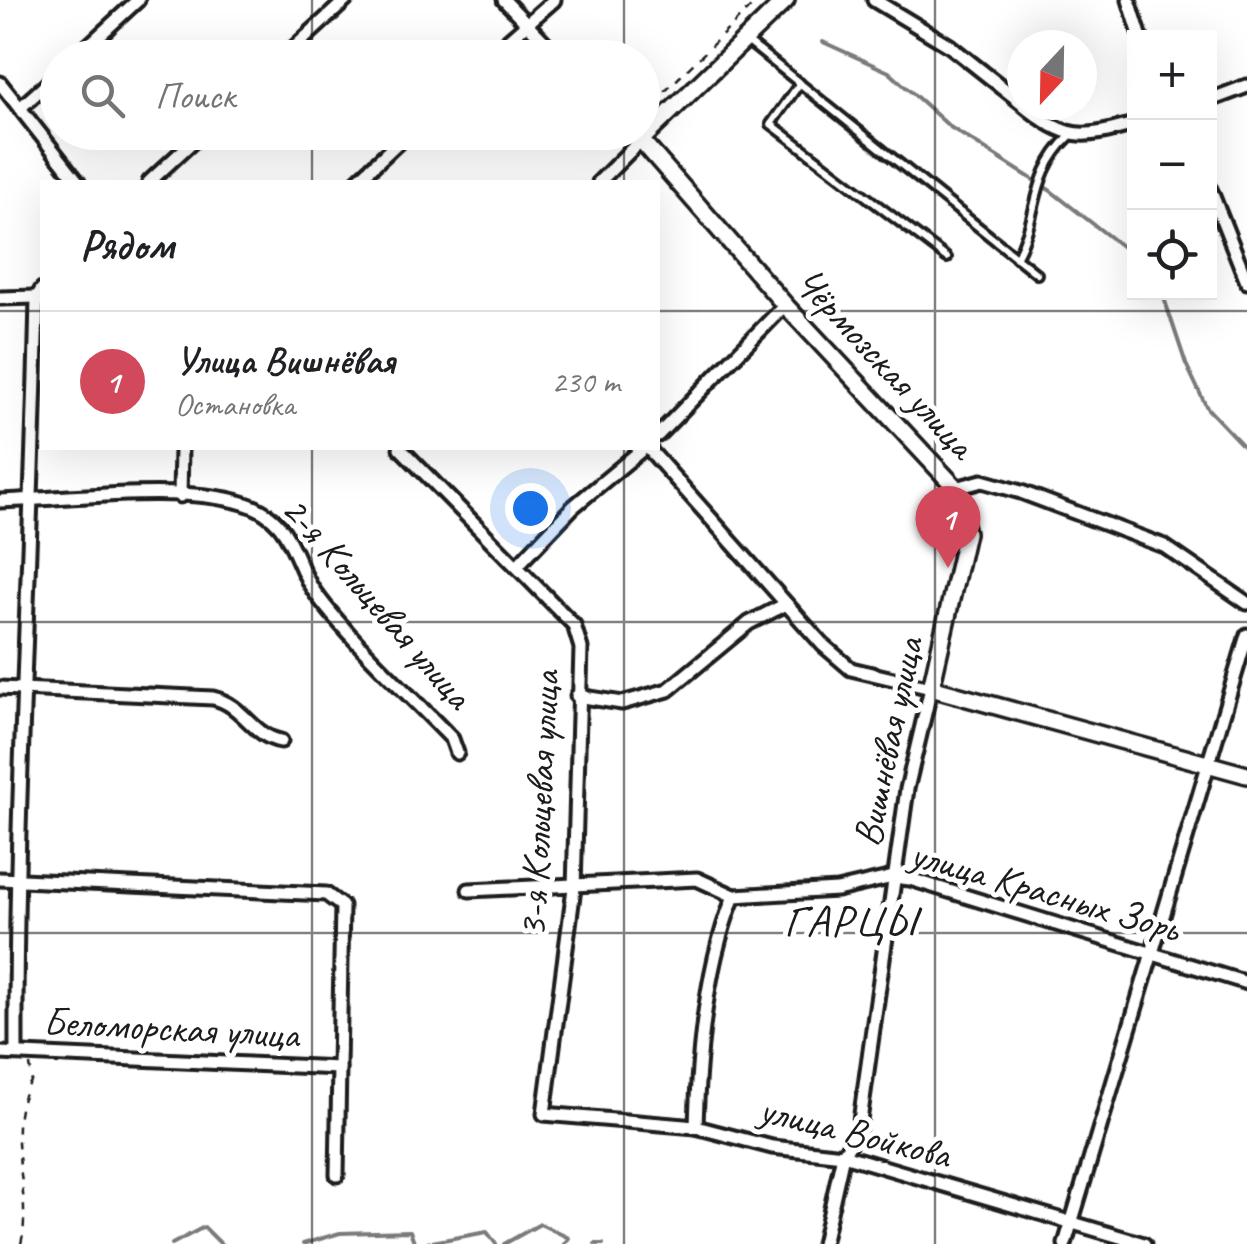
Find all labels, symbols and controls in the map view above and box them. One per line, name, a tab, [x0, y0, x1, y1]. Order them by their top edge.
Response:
north arrow	[1007, 30, 1097, 120]
map controls	[1127, 30, 1217, 300]
button: +	[1127, 30, 1217, 120]
search box	[40, 40, 660, 150]
icon: search	[75, 68, 130, 123]
text: Поиск	[155, 72, 235, 119]
button: −	[1127, 120, 1217, 210]
button: locate	[1127, 210, 1217, 300]
text: Рядом	[80, 219, 174, 272]
street label: Чёрмозская улица	[784, 257, 988, 471]
text: Улица Вишнёвая	[175, 337, 395, 384]
text: 1	[105, 361, 120, 402]
text: 230 m	[551, 361, 620, 402]
text: Остановка	[175, 384, 295, 425]
your location	[505, 483, 556, 534]
street label: 2-я Кольцевая улица	[271, 485, 485, 721]
pin: 1	[916, 486, 980, 568]
street label: Вишнёвая улица	[842, 630, 935, 851]
street label: 3-я Кольцевая улица	[507, 667, 571, 938]
street label: улица Красных Зорь	[903, 828, 1188, 954]
district label: ГАРЦЫ	[784, 893, 923, 950]
street label: Беломорская улица	[42, 996, 303, 1060]
street label: улица Войкова	[753, 1084, 958, 1181]

